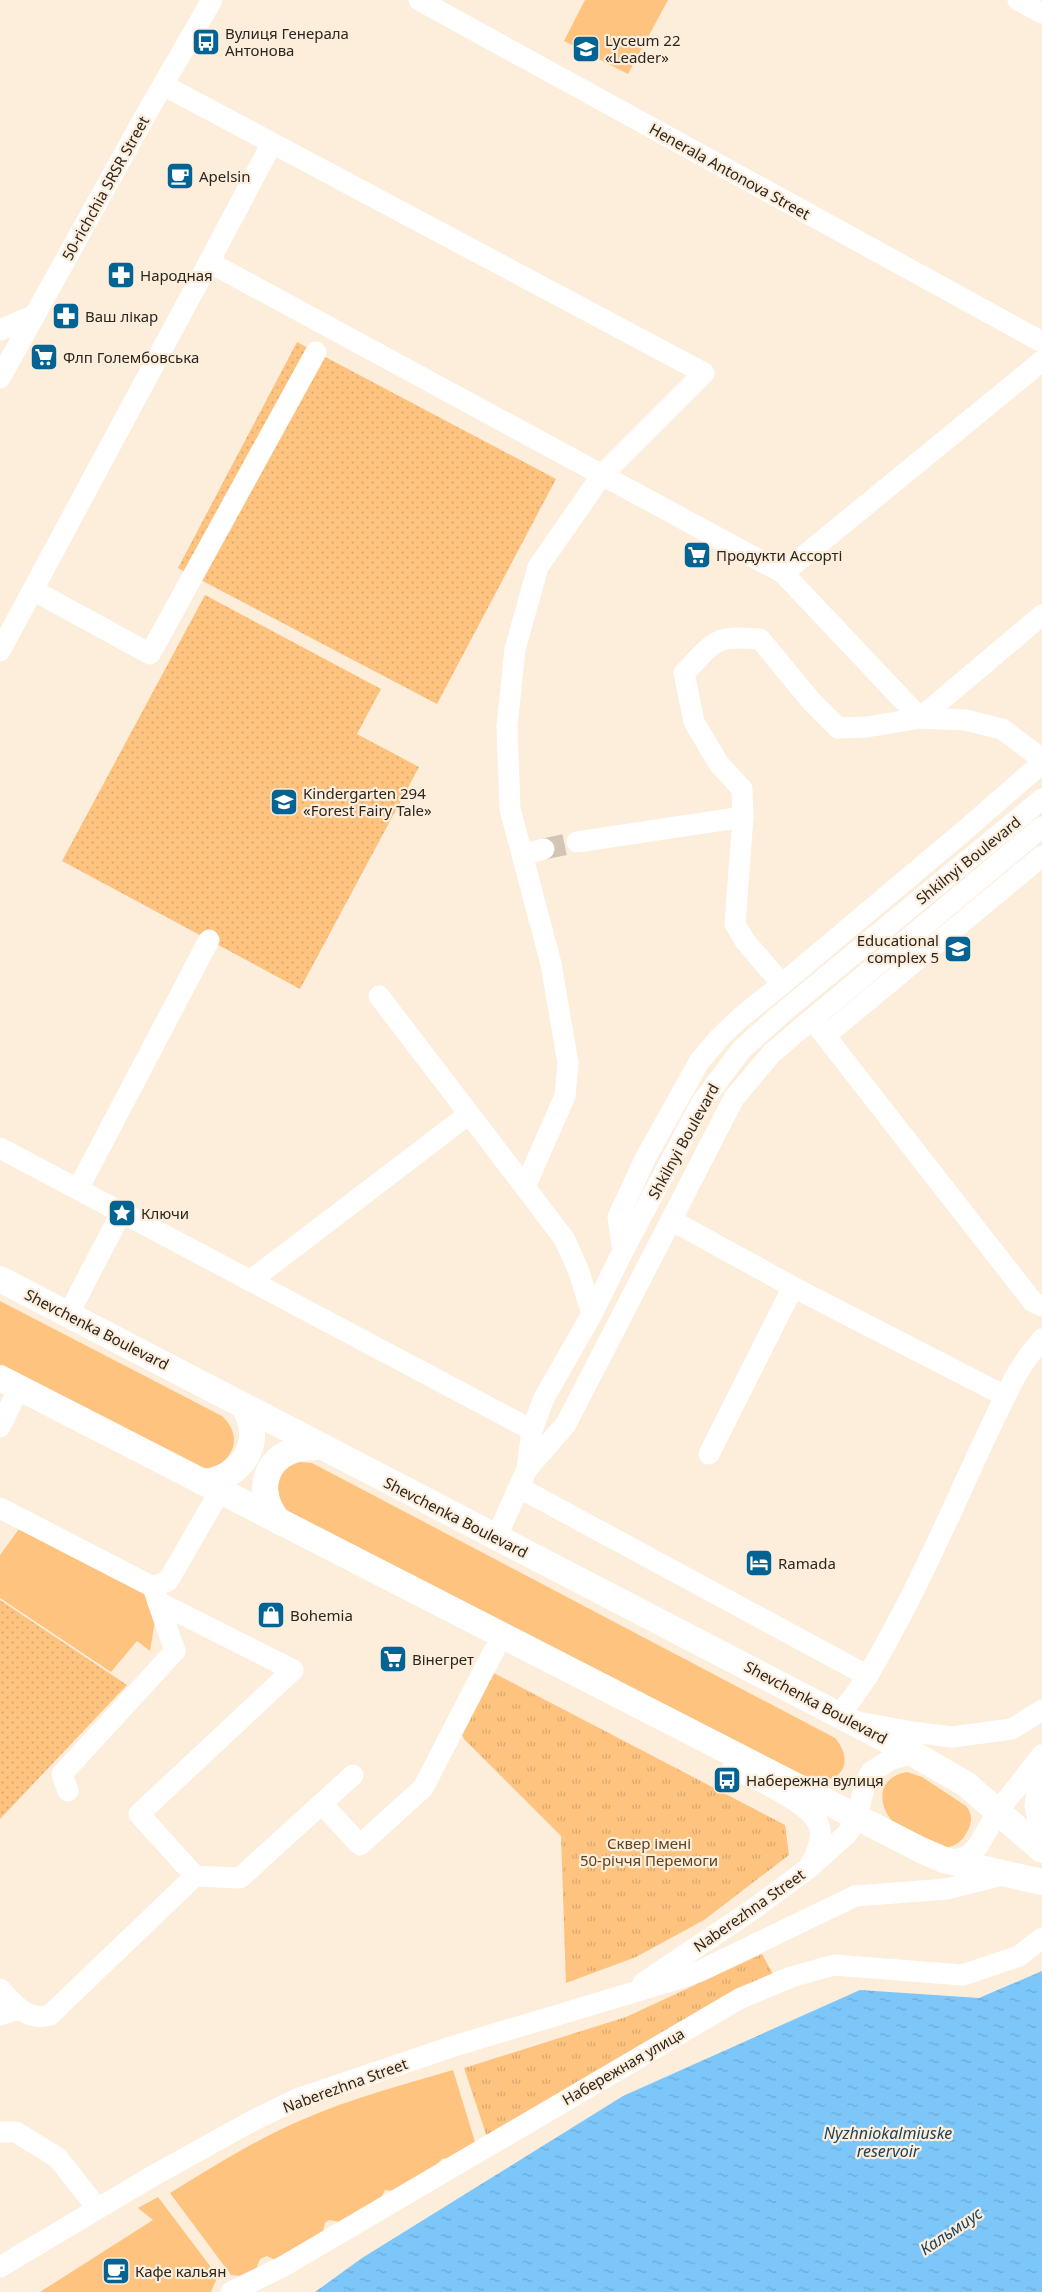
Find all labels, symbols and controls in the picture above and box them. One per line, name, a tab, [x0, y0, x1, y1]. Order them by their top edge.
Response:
place label: Вулиця Генерала Антонова	[225, 23, 349, 60]
bus stop icon: Вулиця Генерала Антонова	[191, 27, 221, 57]
place label: Lyceum 22 «Leader»	[605, 30, 681, 67]
school or university icon: Lyceum 22 «Leader»	[571, 34, 601, 64]
street label: 50-richchia SRSR Street	[57, 112, 153, 264]
street label: Henerala Antonova Street	[646, 118, 815, 224]
cafe icon: Apelsin	[165, 161, 195, 191]
place label: Apelsin	[199, 166, 250, 186]
pharmacy icon: Народная	[106, 260, 136, 290]
place label: Народная	[140, 265, 213, 285]
pharmacy icon: Ваш лікар	[51, 301, 81, 331]
place label: Ваш лікар	[85, 306, 158, 326]
supermarket icon: Флп Голембовська	[29, 342, 59, 372]
place label: Флп Голембовська	[63, 347, 199, 367]
supermarket icon: Продукти Ассорті	[682, 540, 712, 570]
place label: Продукти Ассорті	[716, 545, 842, 565]
place label: Kindergarten 294 «Forest Fairy Tale»	[303, 783, 432, 820]
school or university icon: Kindergarten 294 «Forest Fairy Tale»	[269, 787, 299, 817]
street label: Shkilnyi Boulevard	[911, 812, 1025, 908]
place label: Educational complex 5	[857, 930, 939, 967]
school or university icon: Educational complex 5	[943, 934, 973, 964]
street label: Shkilnyi Boulevard	[643, 1080, 723, 1202]
place icon: Ключи	[107, 1198, 137, 1228]
place label: Ключи	[141, 1203, 189, 1223]
street label: Shevchenka Boulevard	[22, 1284, 172, 1374]
street label: Shevchenka Boulevard	[381, 1472, 531, 1562]
hotel icon: Ramada	[744, 1548, 774, 1578]
place label: Ramada	[778, 1553, 836, 1573]
shop icon: Bohemia	[256, 1600, 286, 1630]
place label: Bohemia	[290, 1605, 353, 1625]
supermarket icon: Вінегрет	[378, 1644, 408, 1674]
place label: Вінегрет	[412, 1649, 474, 1669]
street label: Shevchenka Boulevard	[741, 1656, 891, 1748]
bus stop icon: Набережна вулиця	[712, 1765, 742, 1795]
place label: Набережна вулиця	[746, 1770, 884, 1790]
park label: Сквер імені 50-річчя Перемоги	[580, 1833, 718, 1870]
street label: Naberezhna Street	[689, 1864, 809, 1956]
street label: Набережная улица	[558, 2023, 688, 2109]
street label: Naberezhna Street	[280, 2053, 411, 2117]
water label: Nyzhniokalmiuske reservoir	[824, 2122, 952, 2162]
water label: Кальмиус	[915, 2202, 987, 2260]
cafe icon: Кафе кальян	[101, 2256, 131, 2286]
place label: Кафе кальян	[135, 2261, 226, 2281]

